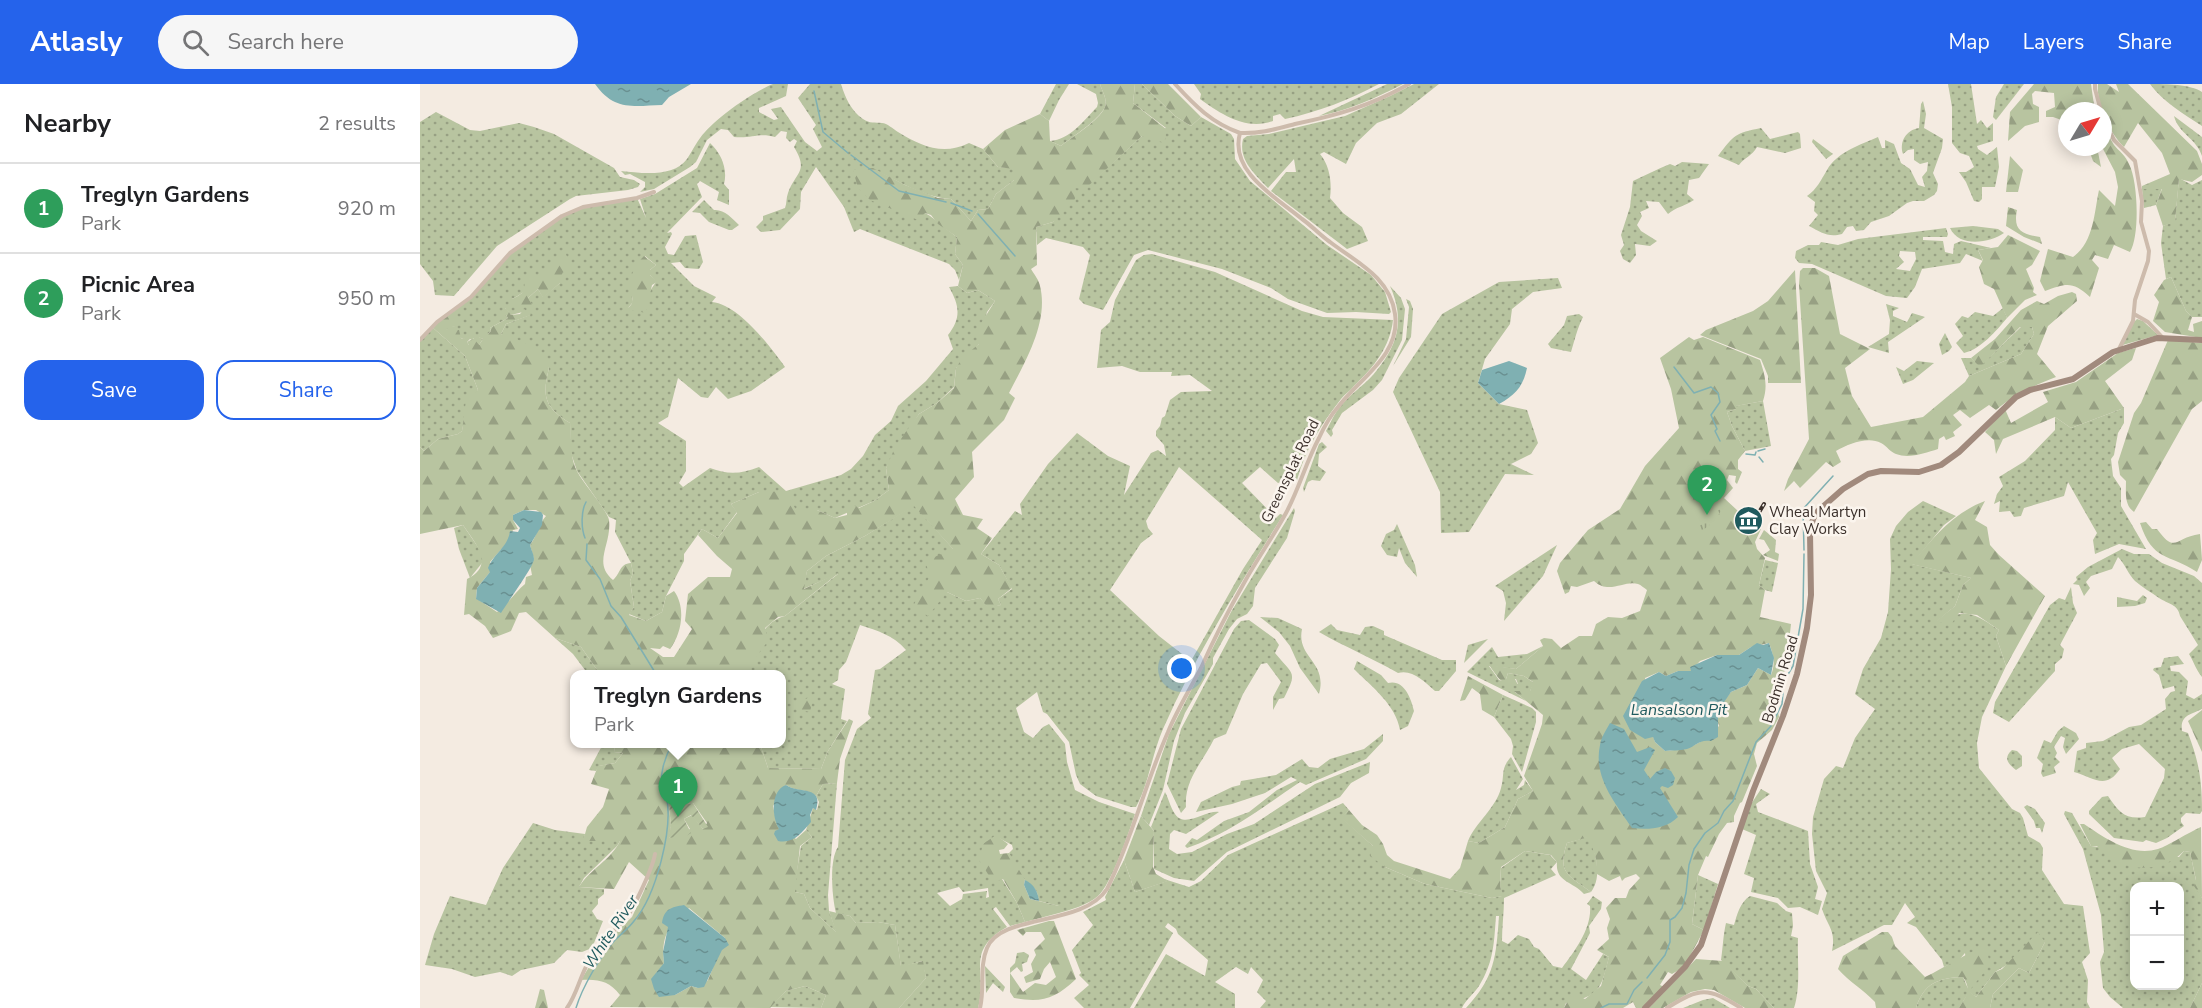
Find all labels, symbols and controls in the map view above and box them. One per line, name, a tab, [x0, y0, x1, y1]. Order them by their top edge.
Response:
search box	[158, 15, 578, 69]
text: Atlasly	[30, 23, 122, 61]
icon: search	[179, 26, 212, 59]
text: Search here	[227, 27, 344, 57]
text: Map	[1948, 28, 1990, 56]
text: Layers	[2023, 28, 2084, 56]
text: Share	[2117, 28, 2172, 56]
north arrow	[2058, 102, 2112, 156]
text: Nearby	[24, 106, 111, 141]
text: 2 results	[318, 110, 396, 137]
text: Treglyn Gardens	[81, 180, 249, 210]
text: 1	[38, 195, 50, 222]
text: 920 m	[338, 195, 396, 222]
text: Park	[81, 210, 121, 237]
text: Picnic Area	[81, 270, 195, 300]
text: 2	[38, 285, 50, 312]
text: 950 m	[338, 285, 396, 312]
text: Park	[81, 300, 121, 327]
button: Save	[24, 360, 204, 420]
button: Share	[216, 360, 396, 420]
street label: Greensplat Road	[1256, 416, 1324, 526]
pin: 2	[1688, 466, 1726, 515]
place label: Wheal Martyn Clay Works	[1769, 502, 1866, 539]
museum icon: Wheal Martyn Clay Works	[1732, 505, 1764, 537]
street label: Bodmin Road	[1757, 633, 1803, 725]
your location	[1167, 654, 1196, 683]
popup	[570, 670, 786, 748]
text: Treglyn Gardens	[594, 681, 762, 711]
water label: Lansalson Pit	[1631, 699, 1728, 721]
text: Park	[594, 711, 634, 738]
pin: 1	[658, 768, 698, 817]
map controls	[2130, 882, 2184, 990]
button: +	[2130, 882, 2184, 936]
water label: White River	[578, 889, 645, 974]
button: −	[2130, 936, 2184, 990]

